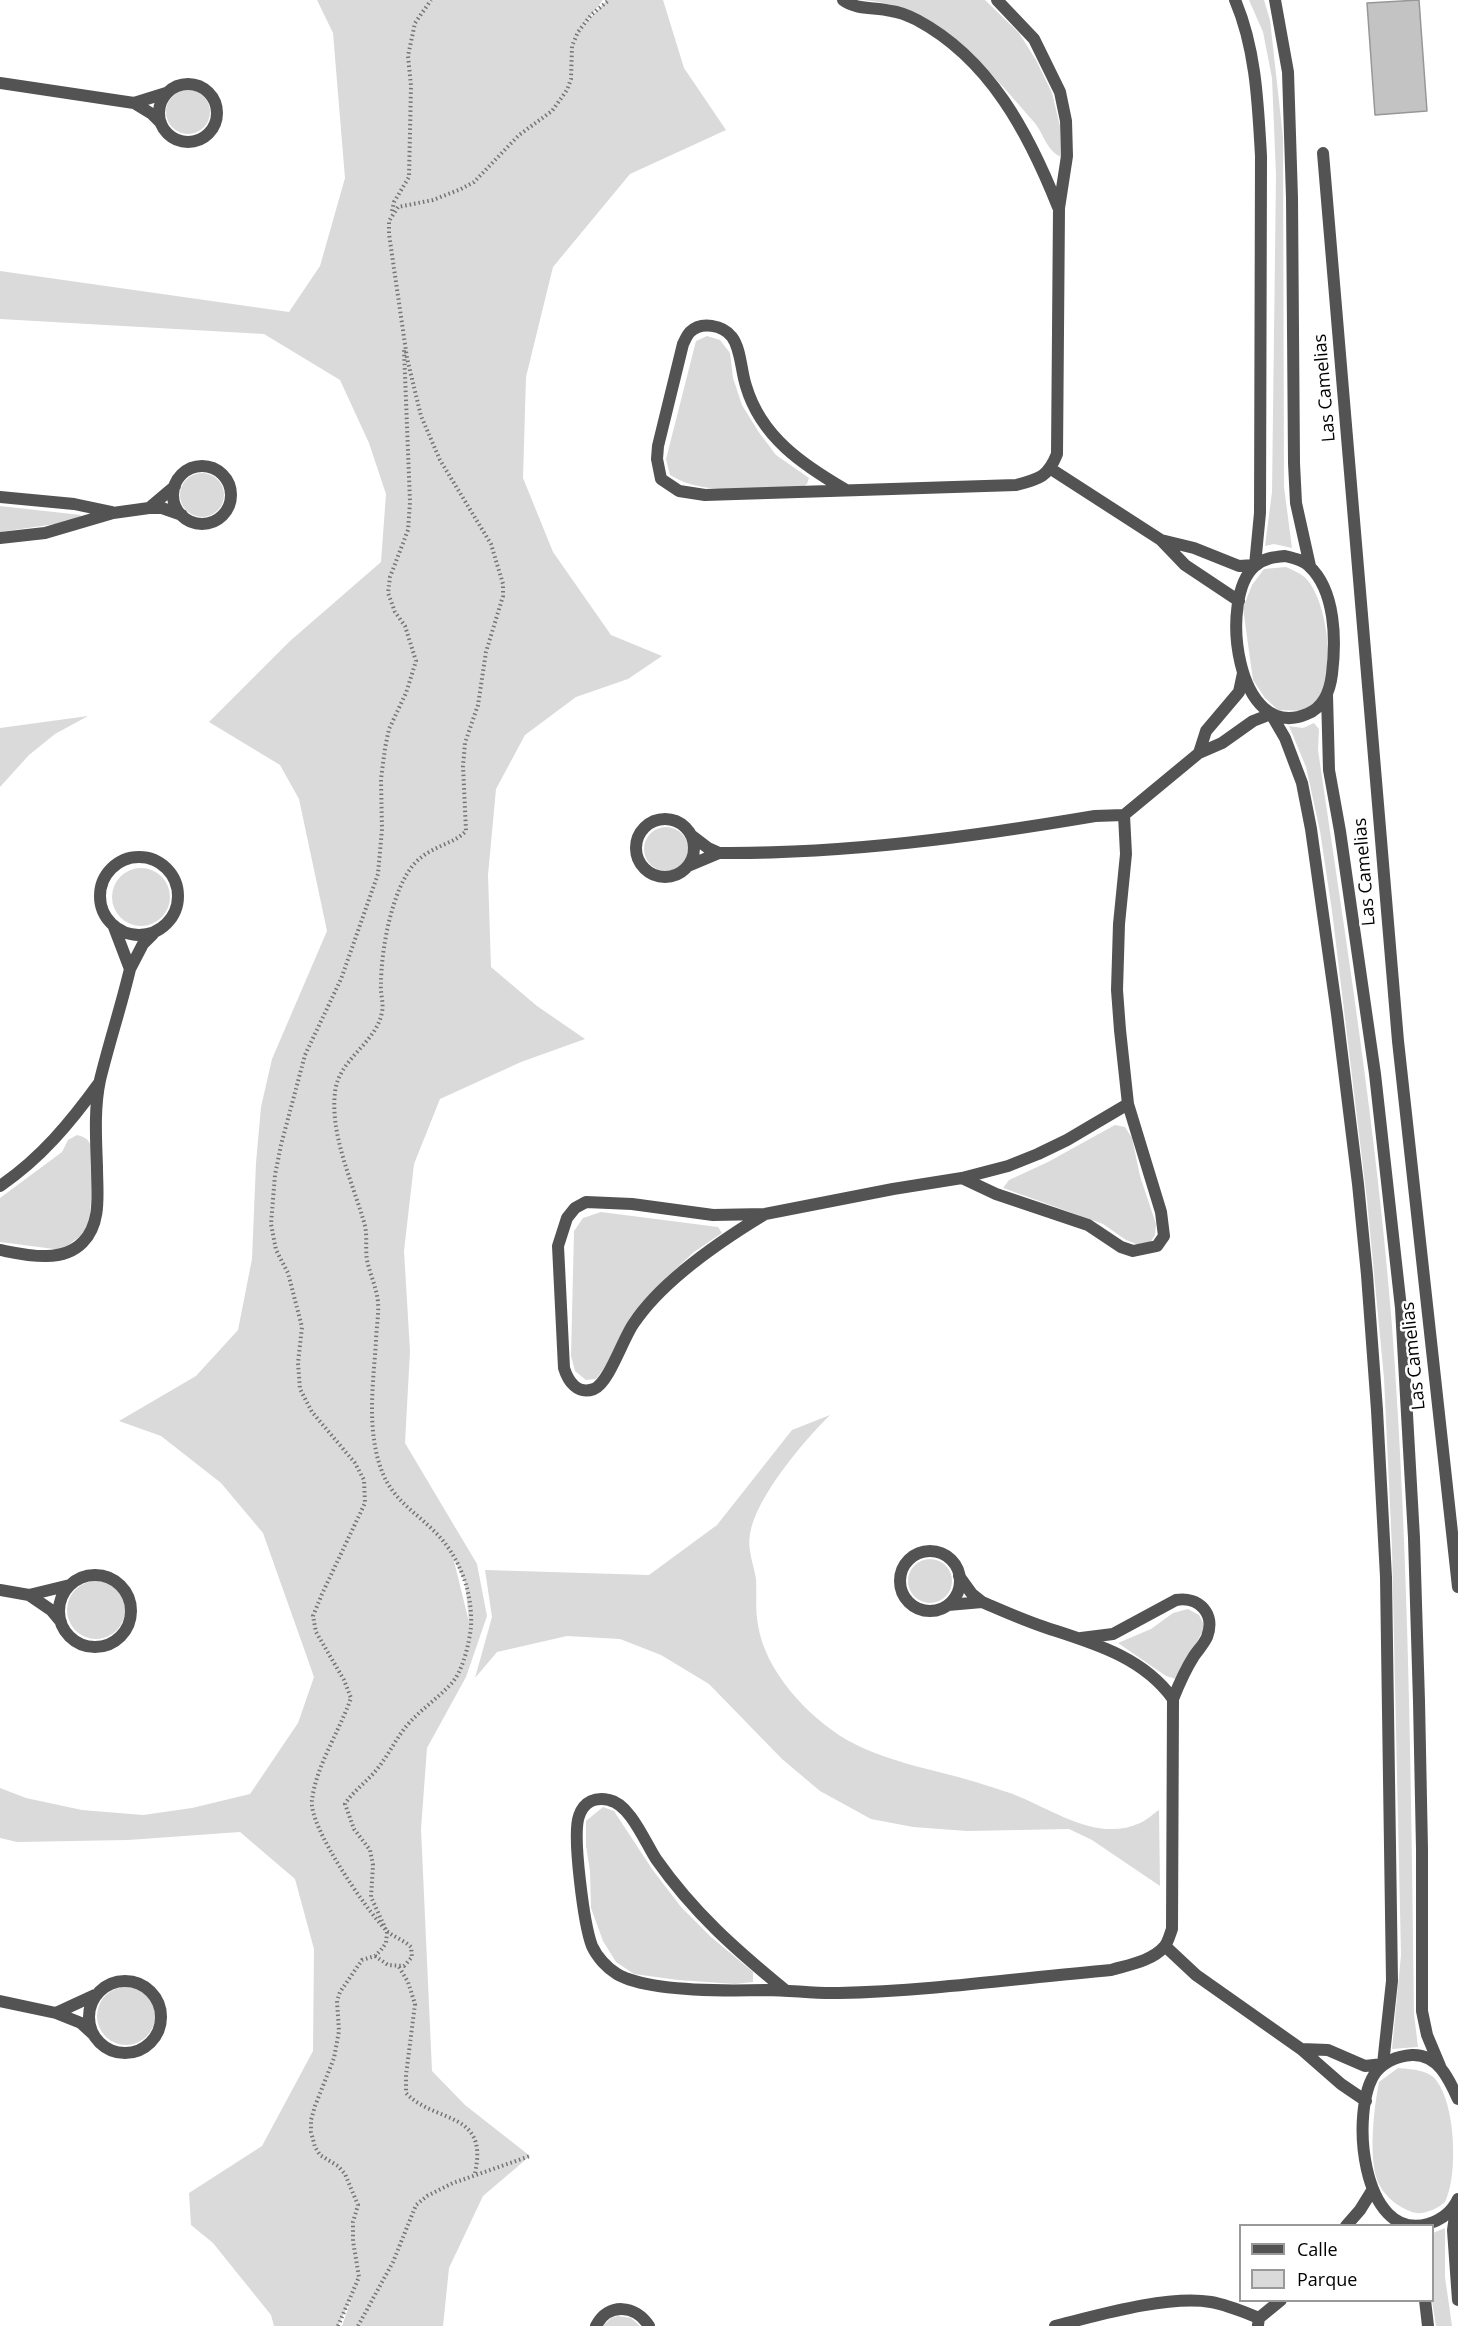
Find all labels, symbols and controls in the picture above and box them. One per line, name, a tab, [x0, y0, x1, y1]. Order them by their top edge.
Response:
street label: Las Camelias	[1310, 333, 1340, 443]
street label: Las Camelias	[1350, 817, 1380, 927]
street label: Las Camelias	[1398, 1301, 1430, 1411]
legend	[1239, 2224, 1434, 2302]
text: Calle	[1297, 2237, 1338, 2261]
text: Parque	[1297, 2267, 1357, 2291]

